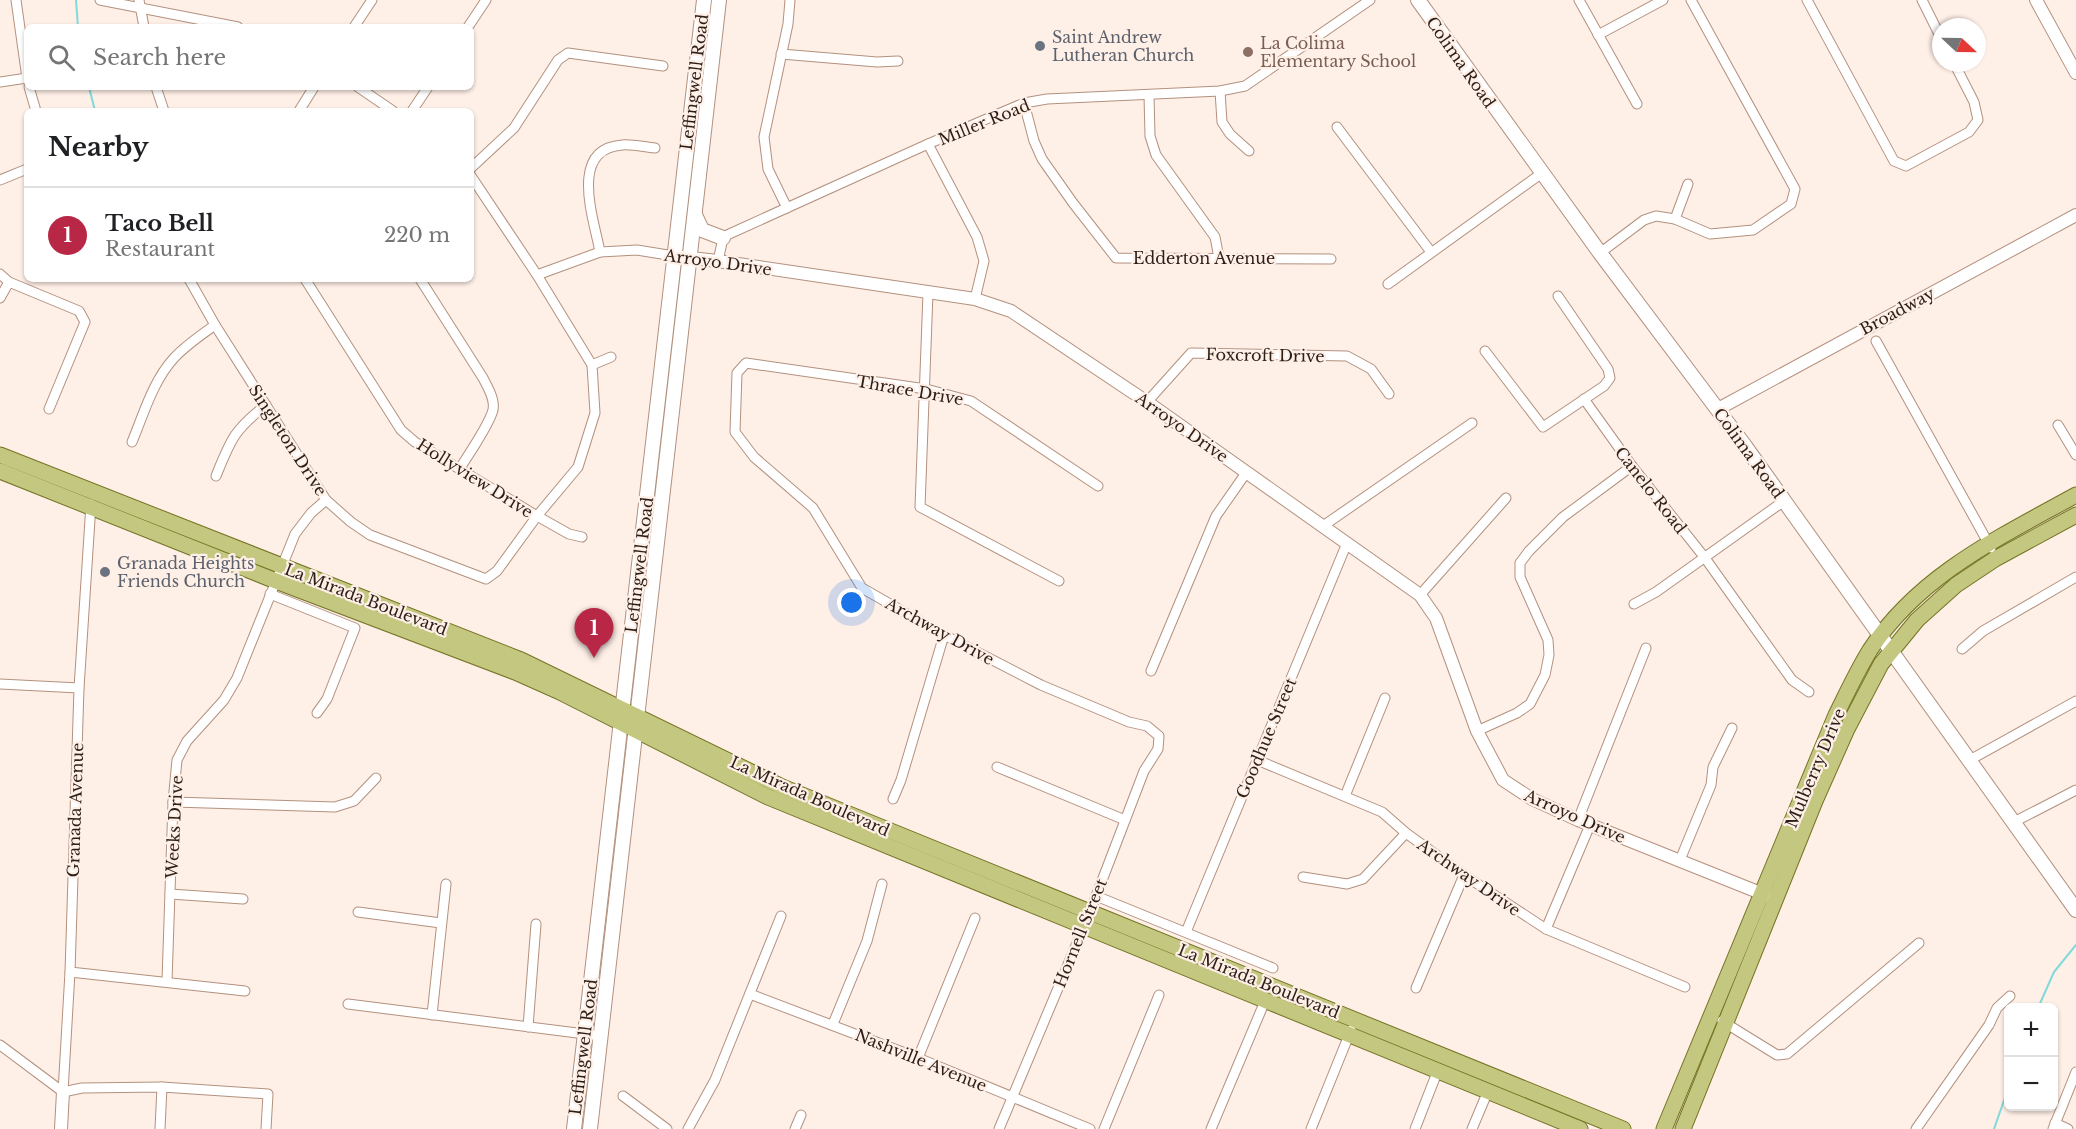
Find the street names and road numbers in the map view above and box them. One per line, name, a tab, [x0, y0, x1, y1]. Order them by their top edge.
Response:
street label: Colima Road	[1422, 12, 1500, 112]
street label: Leffingwell Road	[676, 13, 712, 151]
street label: Miller Road	[935, 95, 1033, 149]
street label: Arroyo Drive	[662, 244, 773, 279]
street label: Edderton Avenue	[1133, 248, 1275, 268]
street label: Broadway	[1856, 283, 1939, 339]
street label: Foxcroft Drive	[1205, 344, 1325, 366]
street label: Thrace Drive	[855, 371, 965, 409]
street label: Singleton Drive	[245, 381, 331, 499]
street label: Arroyo Drive	[1131, 387, 1232, 466]
street label: Colima Road	[1709, 404, 1789, 502]
street label: Hollyview Drive	[413, 434, 537, 522]
street label: Canelo Road	[1611, 443, 1691, 538]
street label: Leffingwell Road	[621, 496, 657, 634]
street label: La Mirada Boulevard	[282, 559, 450, 639]
street label: Archway Drive	[881, 592, 998, 669]
street label: Goodhue Street	[1232, 675, 1300, 801]
street label: Mulberry Drive	[1781, 705, 1849, 831]
street label: Granada Avenue	[63, 742, 87, 878]
street label: La Mirada Boulevard	[727, 752, 893, 840]
street label: Weeks Drive	[161, 775, 187, 880]
street label: Arroyo Drive	[1521, 784, 1629, 847]
street label: Archway Drive	[1413, 833, 1524, 920]
street label: Hornell Street	[1049, 876, 1111, 990]
street label: La Mirada Boulevard	[1175, 939, 1343, 1023]
street label: Leffingwell Road	[565, 978, 601, 1116]
street label: Nashville Avenue	[852, 1024, 990, 1096]

